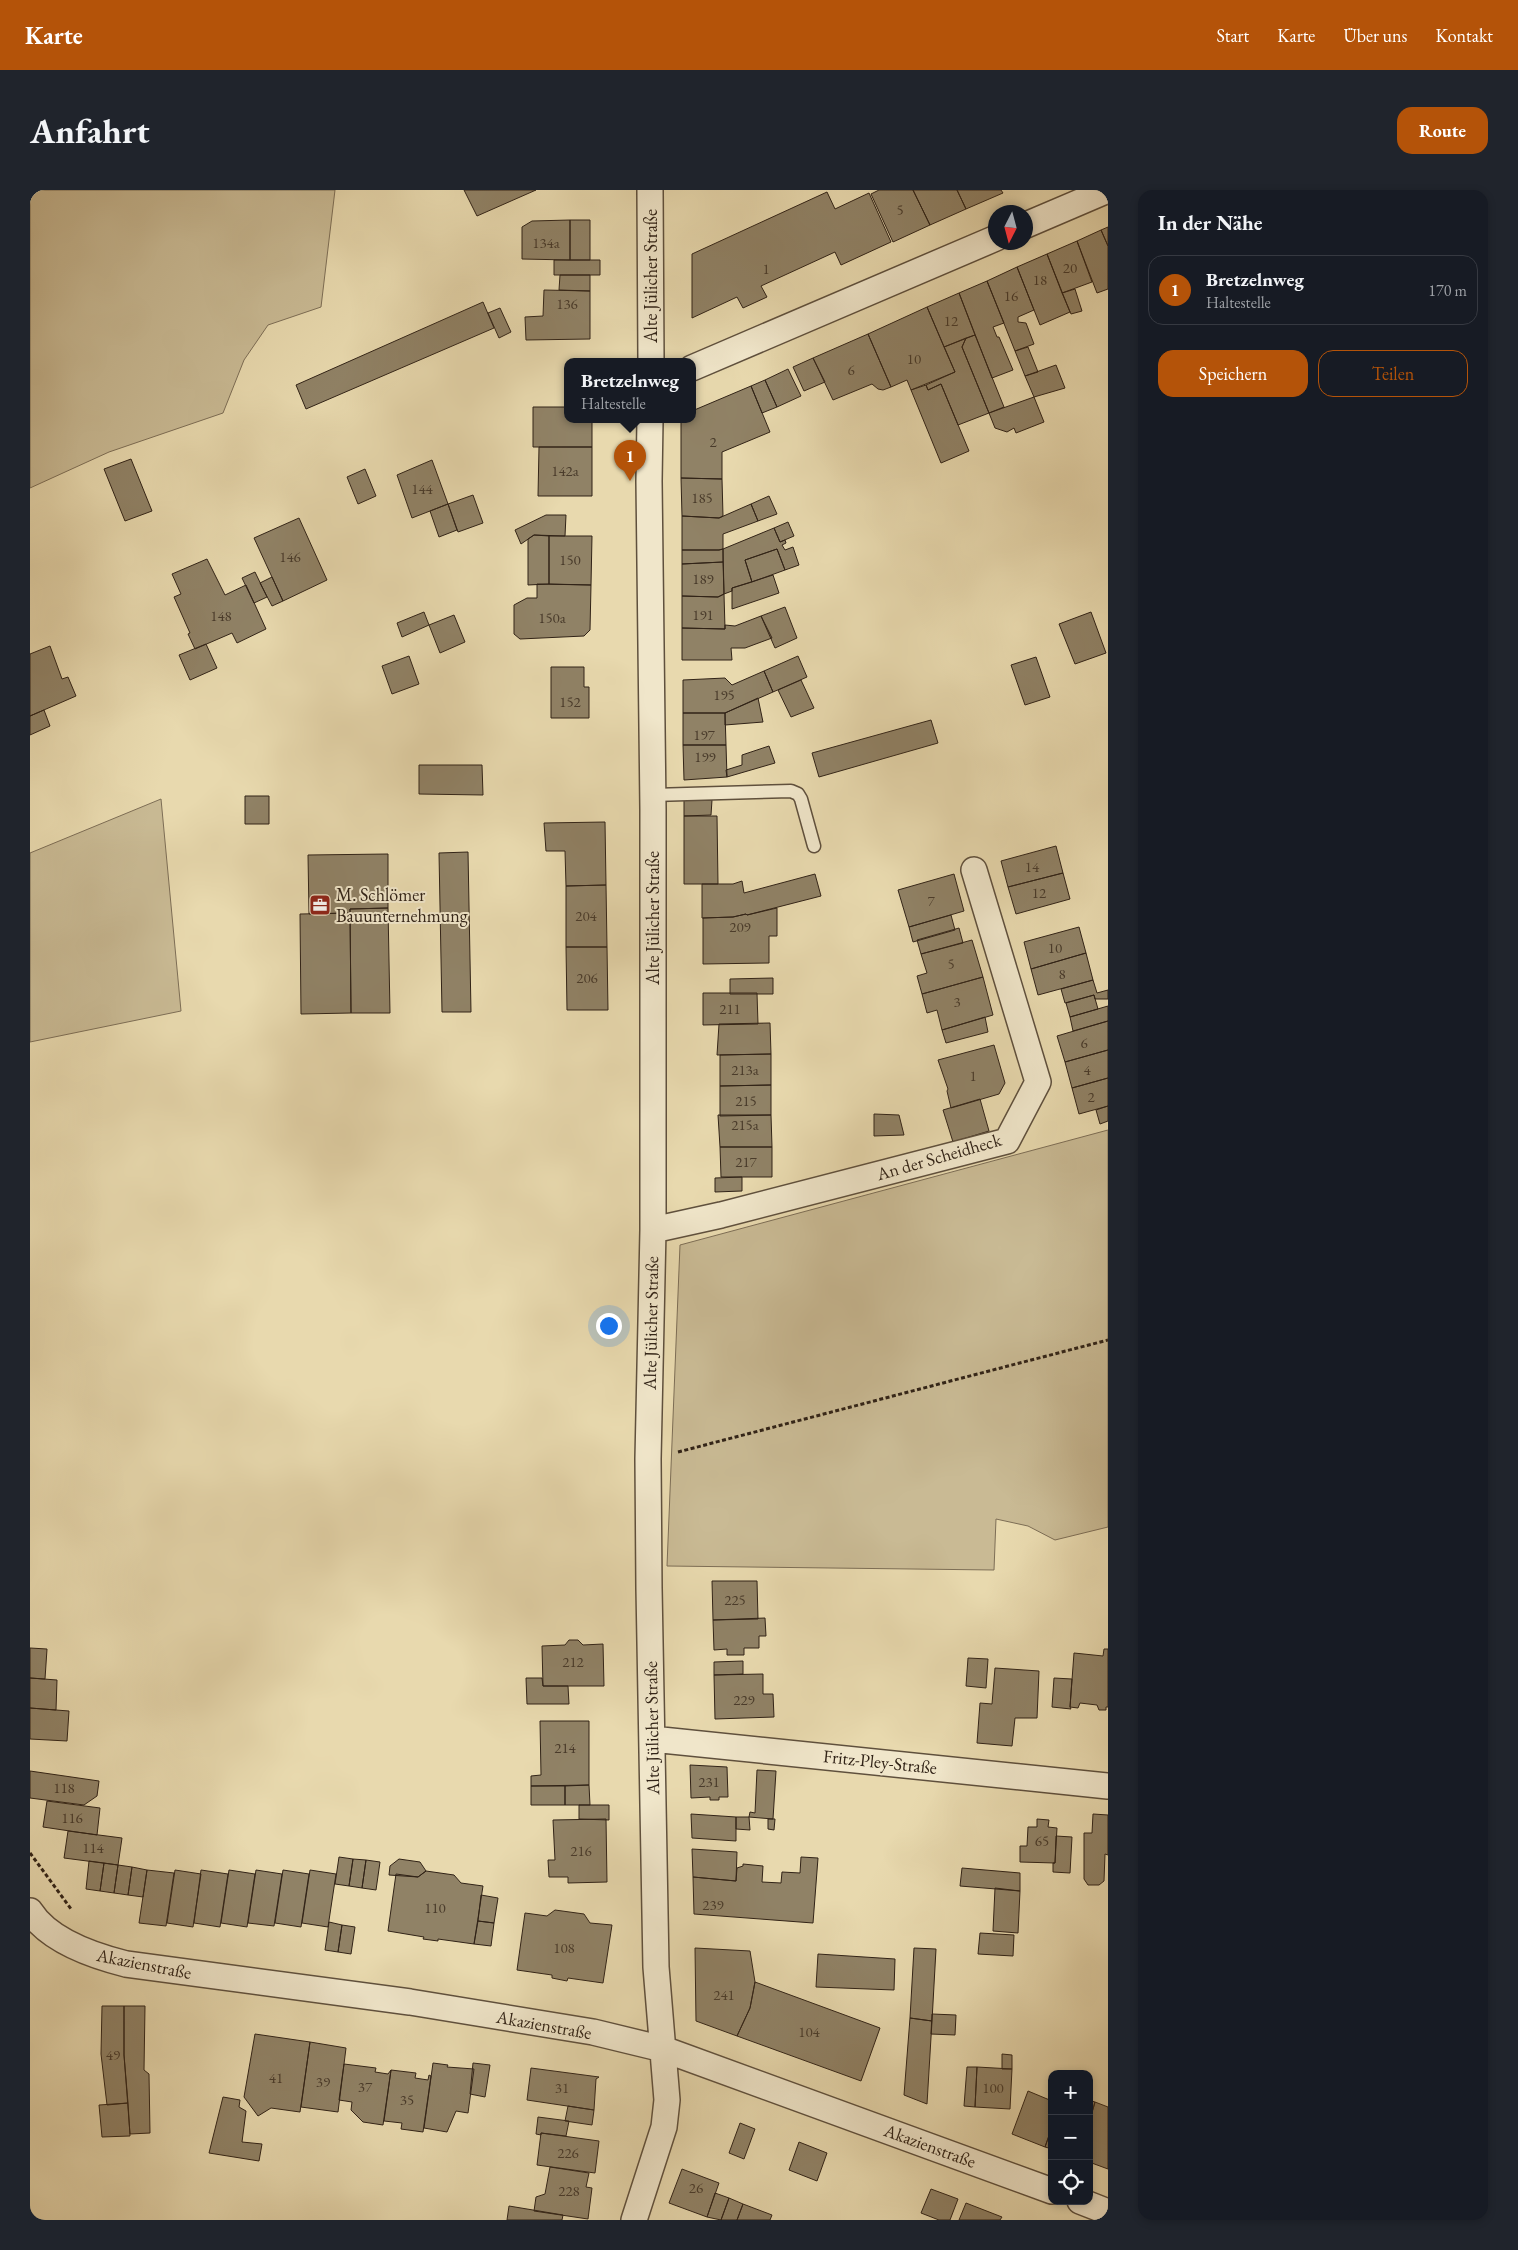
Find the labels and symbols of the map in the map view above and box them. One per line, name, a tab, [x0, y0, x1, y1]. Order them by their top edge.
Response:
house number: 5	[896, 200, 904, 219]
north arrow	[988, 205, 1033, 250]
street label: Alte Jülicher Straße	[639, 209, 662, 344]
house number: 134a	[532, 233, 560, 252]
house number: 20	[1063, 258, 1077, 277]
house number: 1	[762, 259, 770, 278]
house number: 18	[1033, 270, 1047, 289]
house number: 16	[1004, 286, 1018, 305]
house number: 136	[556, 294, 578, 313]
house number: 12	[944, 311, 959, 330]
house number: 10	[907, 349, 921, 368]
house number: 6	[847, 360, 855, 379]
house number: 2	[709, 432, 717, 451]
pin: 1	[614, 440, 646, 481]
house number: 142a	[551, 461, 579, 480]
house number: 144	[411, 479, 434, 498]
house number: 185	[691, 488, 713, 507]
house number: 146	[279, 547, 301, 566]
house number: 150	[559, 550, 581, 569]
house number: 189	[692, 569, 714, 588]
house number: 191	[692, 605, 714, 624]
house number: 148	[210, 606, 232, 625]
house number: 150a	[538, 608, 566, 627]
house number: 195	[713, 685, 735, 704]
house number: 152	[559, 692, 582, 711]
house number: 197	[693, 725, 716, 744]
house number: 199	[694, 747, 716, 766]
street label: Alte Jülicher Straße	[641, 851, 664, 986]
house number: 14	[1025, 857, 1040, 876]
place label: M. Schlömer Bauunternehmung	[336, 883, 468, 927]
house number: 12	[1032, 883, 1047, 902]
house number: 7	[927, 891, 935, 910]
office icon: M. Schlömer Bauunternehmung	[308, 893, 332, 917]
house number: 204	[575, 906, 598, 925]
house number: 209	[729, 917, 751, 936]
house number: 10	[1048, 938, 1062, 957]
house number: 5	[947, 954, 955, 973]
house number: 8	[1058, 964, 1066, 983]
house number: 206	[576, 968, 598, 987]
house number: 3	[953, 992, 961, 1011]
house number: 211	[719, 999, 741, 1018]
house number: 6	[1080, 1033, 1088, 1052]
house number: 213a	[731, 1060, 759, 1079]
house number: 4	[1083, 1060, 1091, 1079]
house number: 1	[969, 1066, 977, 1085]
house number: 2	[1087, 1087, 1095, 1106]
house number: 215	[735, 1091, 757, 1110]
house number: 215a	[731, 1115, 759, 1134]
street label: An der Scheidheck	[873, 1128, 1004, 1186]
house number: 217	[735, 1152, 758, 1171]
street label: Alte Jülicher Straße	[638, 1256, 663, 1391]
your location	[596, 1313, 622, 1339]
house number: 225	[724, 1590, 746, 1609]
house number: 212	[562, 1652, 585, 1671]
street label: Alte Jülicher Straße	[639, 1661, 664, 1796]
house number: 229	[733, 1690, 755, 1709]
house number: 214	[554, 1738, 577, 1757]
street label: Fritz-Pley-Straße	[822, 1744, 938, 1779]
house number: 231	[698, 1772, 720, 1791]
house number: 118	[53, 1778, 75, 1797]
house number: 116	[61, 1808, 83, 1827]
house number: 65	[1035, 1831, 1049, 1850]
house number: 114	[82, 1838, 105, 1857]
house number: 216	[570, 1841, 592, 1860]
house number: 239	[702, 1895, 724, 1914]
house number: 110	[424, 1898, 446, 1917]
house number: 108	[553, 1938, 575, 1957]
street label: Akazienstraße	[94, 1943, 194, 1984]
house number: 241	[713, 1985, 735, 2004]
street label: Akazienstraße	[494, 2005, 593, 2044]
house number: 104	[798, 2022, 821, 2041]
house number: 49	[106, 2045, 120, 2064]
house number: 41	[269, 2068, 283, 2087]
house number: 39	[316, 2072, 330, 2091]
house number: 37	[358, 2077, 373, 2096]
house number: 31	[555, 2078, 569, 2097]
house number: 100	[982, 2078, 1004, 2097]
house number: 35	[400, 2090, 414, 2109]
street label: Akazienstraße	[880, 2118, 979, 2173]
house number: 226	[557, 2143, 579, 2162]
house number: 26	[689, 2178, 703, 2197]
house number: 228	[558, 2181, 580, 2200]

